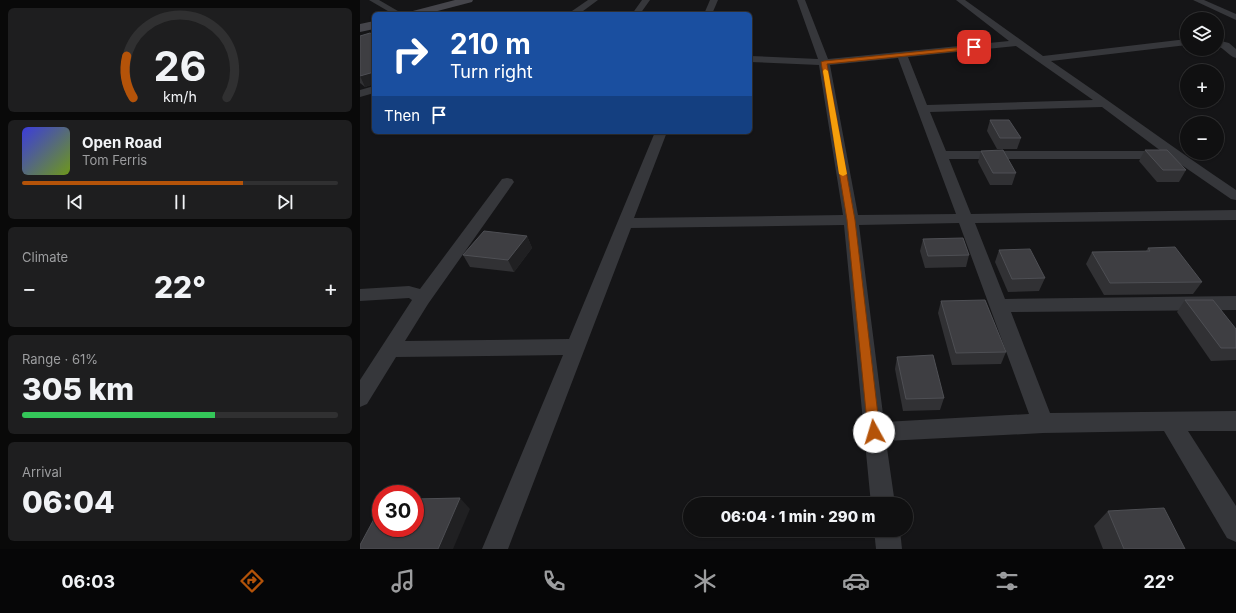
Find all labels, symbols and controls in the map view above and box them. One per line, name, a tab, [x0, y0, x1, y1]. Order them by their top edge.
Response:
map controls	[1180, 12, 1224, 160]
button: layers	[1180, 12, 1224, 56]
text: 210 m	[450, 27, 531, 61]
icon: right	[384, 28, 436, 80]
pin	[957, 30, 991, 64]
icon: arrive	[963, 36, 985, 58]
text: 26	[153, 41, 207, 91]
text: Turn right	[450, 61, 533, 82]
button: +	[1180, 64, 1224, 108]
text: km/h	[163, 88, 197, 105]
icon: arrive	[428, 104, 450, 126]
text: Then	[384, 106, 420, 125]
button: −	[1180, 116, 1224, 160]
text: Open Road	[82, 133, 162, 152]
text: Tom Ferris	[82, 152, 147, 168]
icon: previous	[64, 191, 86, 213]
icon: pause	[169, 191, 191, 213]
icon: next	[274, 191, 296, 213]
text: Climate	[22, 249, 68, 265]
text: 22°	[154, 269, 206, 305]
text: −	[22, 275, 37, 301]
text: +	[323, 275, 338, 301]
text: Range · 61%	[22, 351, 98, 367]
text: 305 km	[22, 371, 134, 407]
position arrow	[853, 411, 895, 453]
text: Arrival	[22, 464, 62, 480]
text: 06:04	[22, 484, 115, 520]
speed limit sign: 30	[372, 485, 424, 537]
text: 06:04 · 1 min · 290 m	[721, 507, 875, 526]
icon: directions	[238, 567, 266, 595]
icon: music	[389, 567, 417, 595]
icon: phone	[540, 567, 568, 595]
icon: climate	[691, 567, 719, 595]
icon: car	[842, 567, 870, 595]
icon: filters	[993, 567, 1021, 595]
text: 06:03	[61, 571, 115, 592]
text: 22°	[1144, 571, 1174, 592]

